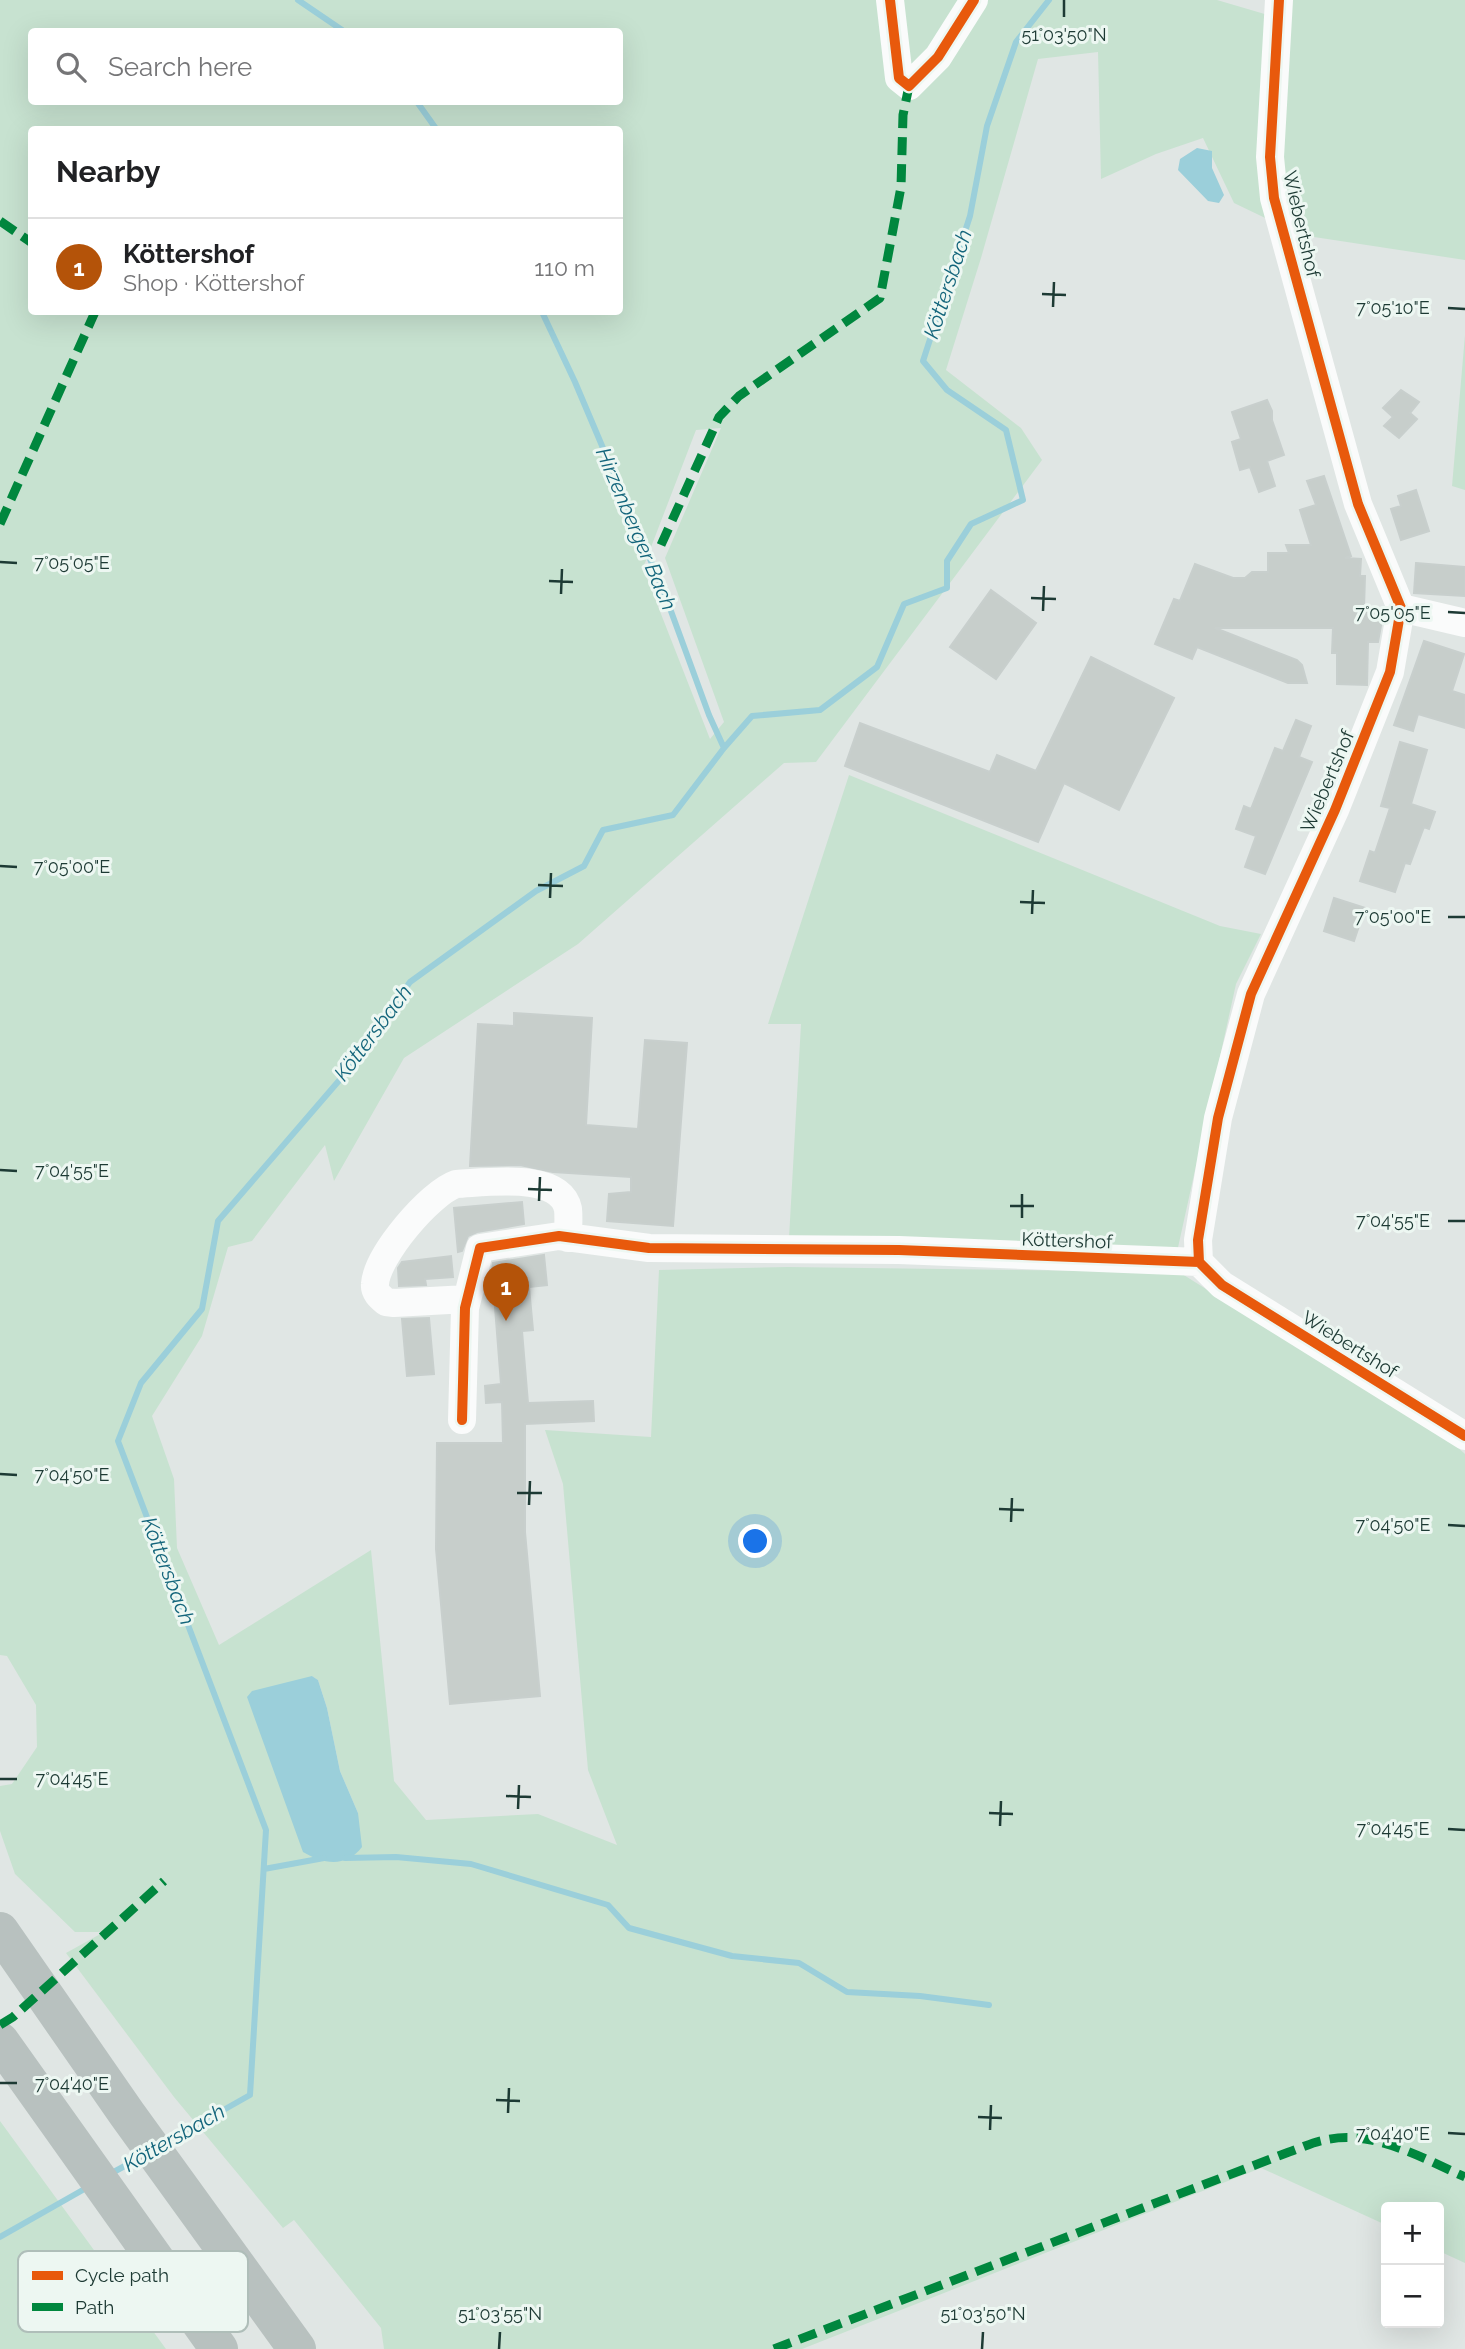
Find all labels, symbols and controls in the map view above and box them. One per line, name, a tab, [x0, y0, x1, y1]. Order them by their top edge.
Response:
text: 51°03'50"N	[1021, 24, 1107, 45]
search box	[28, 28, 623, 105]
icon: search	[52, 48, 90, 86]
text: Search here	[108, 52, 252, 82]
text: Nearby	[56, 154, 160, 189]
street label: Wiebertshof	[1279, 169, 1325, 280]
water label: Köttersbach	[918, 226, 977, 342]
text: Köttershof	[123, 239, 254, 269]
text: 1	[73, 254, 85, 281]
text: 110 m	[534, 254, 595, 281]
text: Shop · Köttershof	[123, 269, 304, 296]
text: 7°05'10"E	[1356, 297, 1430, 318]
water label: Hirzenberger Bach	[591, 444, 682, 614]
text: 7°05'05"E	[34, 552, 110, 573]
text: 7°05'05"E	[1355, 602, 1431, 623]
street label: Wiebertshof	[1296, 726, 1359, 835]
text: 7°05'00"E	[34, 856, 110, 877]
text: 7°05'00"E	[1355, 906, 1431, 927]
water label: Köttersbach	[328, 980, 417, 1086]
text: 7°04'55"E	[35, 1160, 109, 1181]
text: 7°04'55"E	[1356, 1210, 1430, 1231]
street label: Köttershof	[1021, 1227, 1114, 1253]
pin: 1	[483, 1263, 529, 1321]
street label: Wiebertshof	[1298, 1306, 1403, 1383]
text: 7°04'50"E	[34, 1464, 110, 1485]
water label: Köttersbach	[136, 1513, 200, 1628]
text: 7°04'50"E	[1355, 1514, 1431, 1535]
your location	[738, 1524, 772, 1558]
text: 7°04'45"E	[36, 1768, 108, 1789]
text: 7°04'45"E	[1357, 1818, 1429, 1839]
text: 7°04'40"E	[35, 2073, 109, 2094]
water label: Köttersbach	[118, 2098, 229, 2177]
text: 7°04'40"E	[1356, 2123, 1430, 2144]
map controls	[1381, 2202, 1444, 2328]
button: +	[1381, 2202, 1444, 2265]
legend	[18, 2251, 248, 2332]
text: Cycle path	[75, 2264, 169, 2286]
button: −	[1381, 2265, 1444, 2328]
text: Path	[75, 2296, 114, 2318]
text: 51°03'55"N	[458, 2303, 542, 2324]
text: 51°03'50"N	[940, 2303, 1026, 2324]

